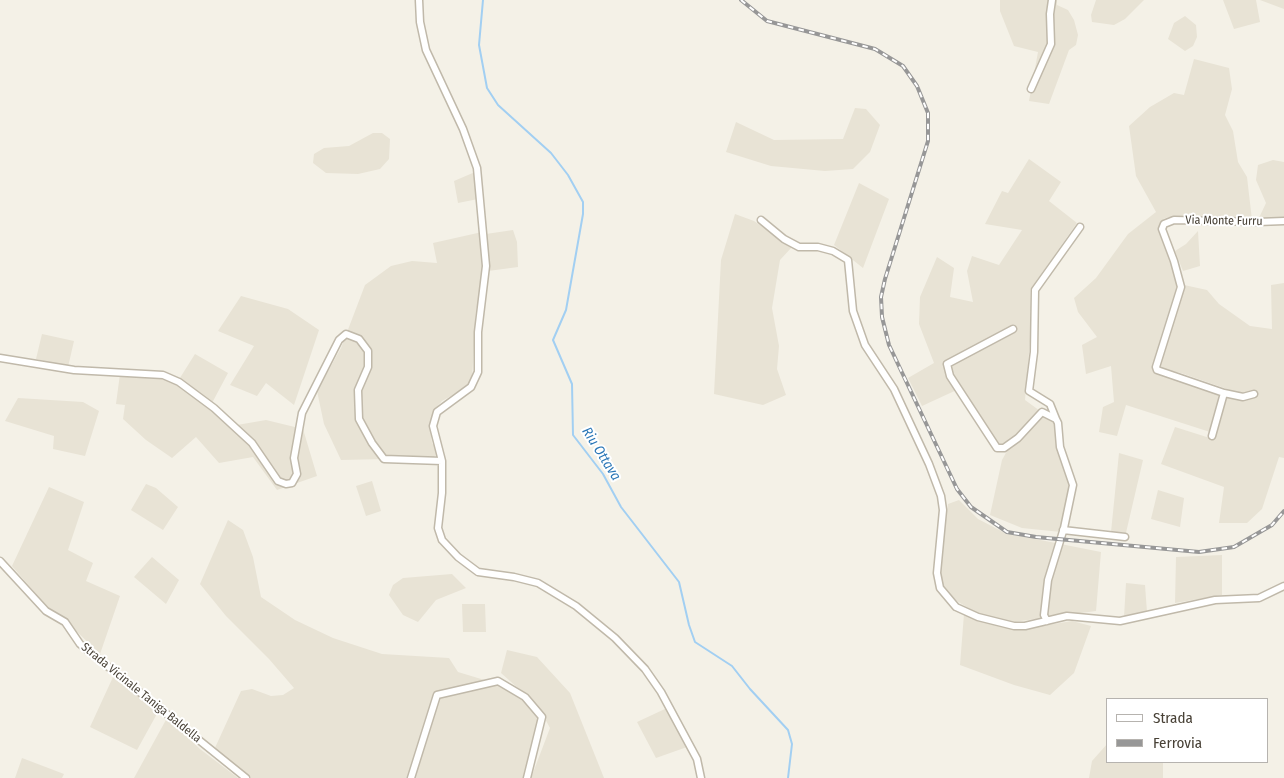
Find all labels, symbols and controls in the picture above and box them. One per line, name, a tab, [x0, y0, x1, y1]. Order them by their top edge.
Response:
street label: Via Monte Furru	[1185, 213, 1263, 229]
water label: Riu Ottava	[578, 424, 624, 484]
street label: Strada Vicinale Taniga Baldella	[78, 640, 204, 746]
legend	[1106, 698, 1269, 763]
text: Strada	[1153, 709, 1193, 727]
text: Ferrovia	[1153, 734, 1202, 752]

